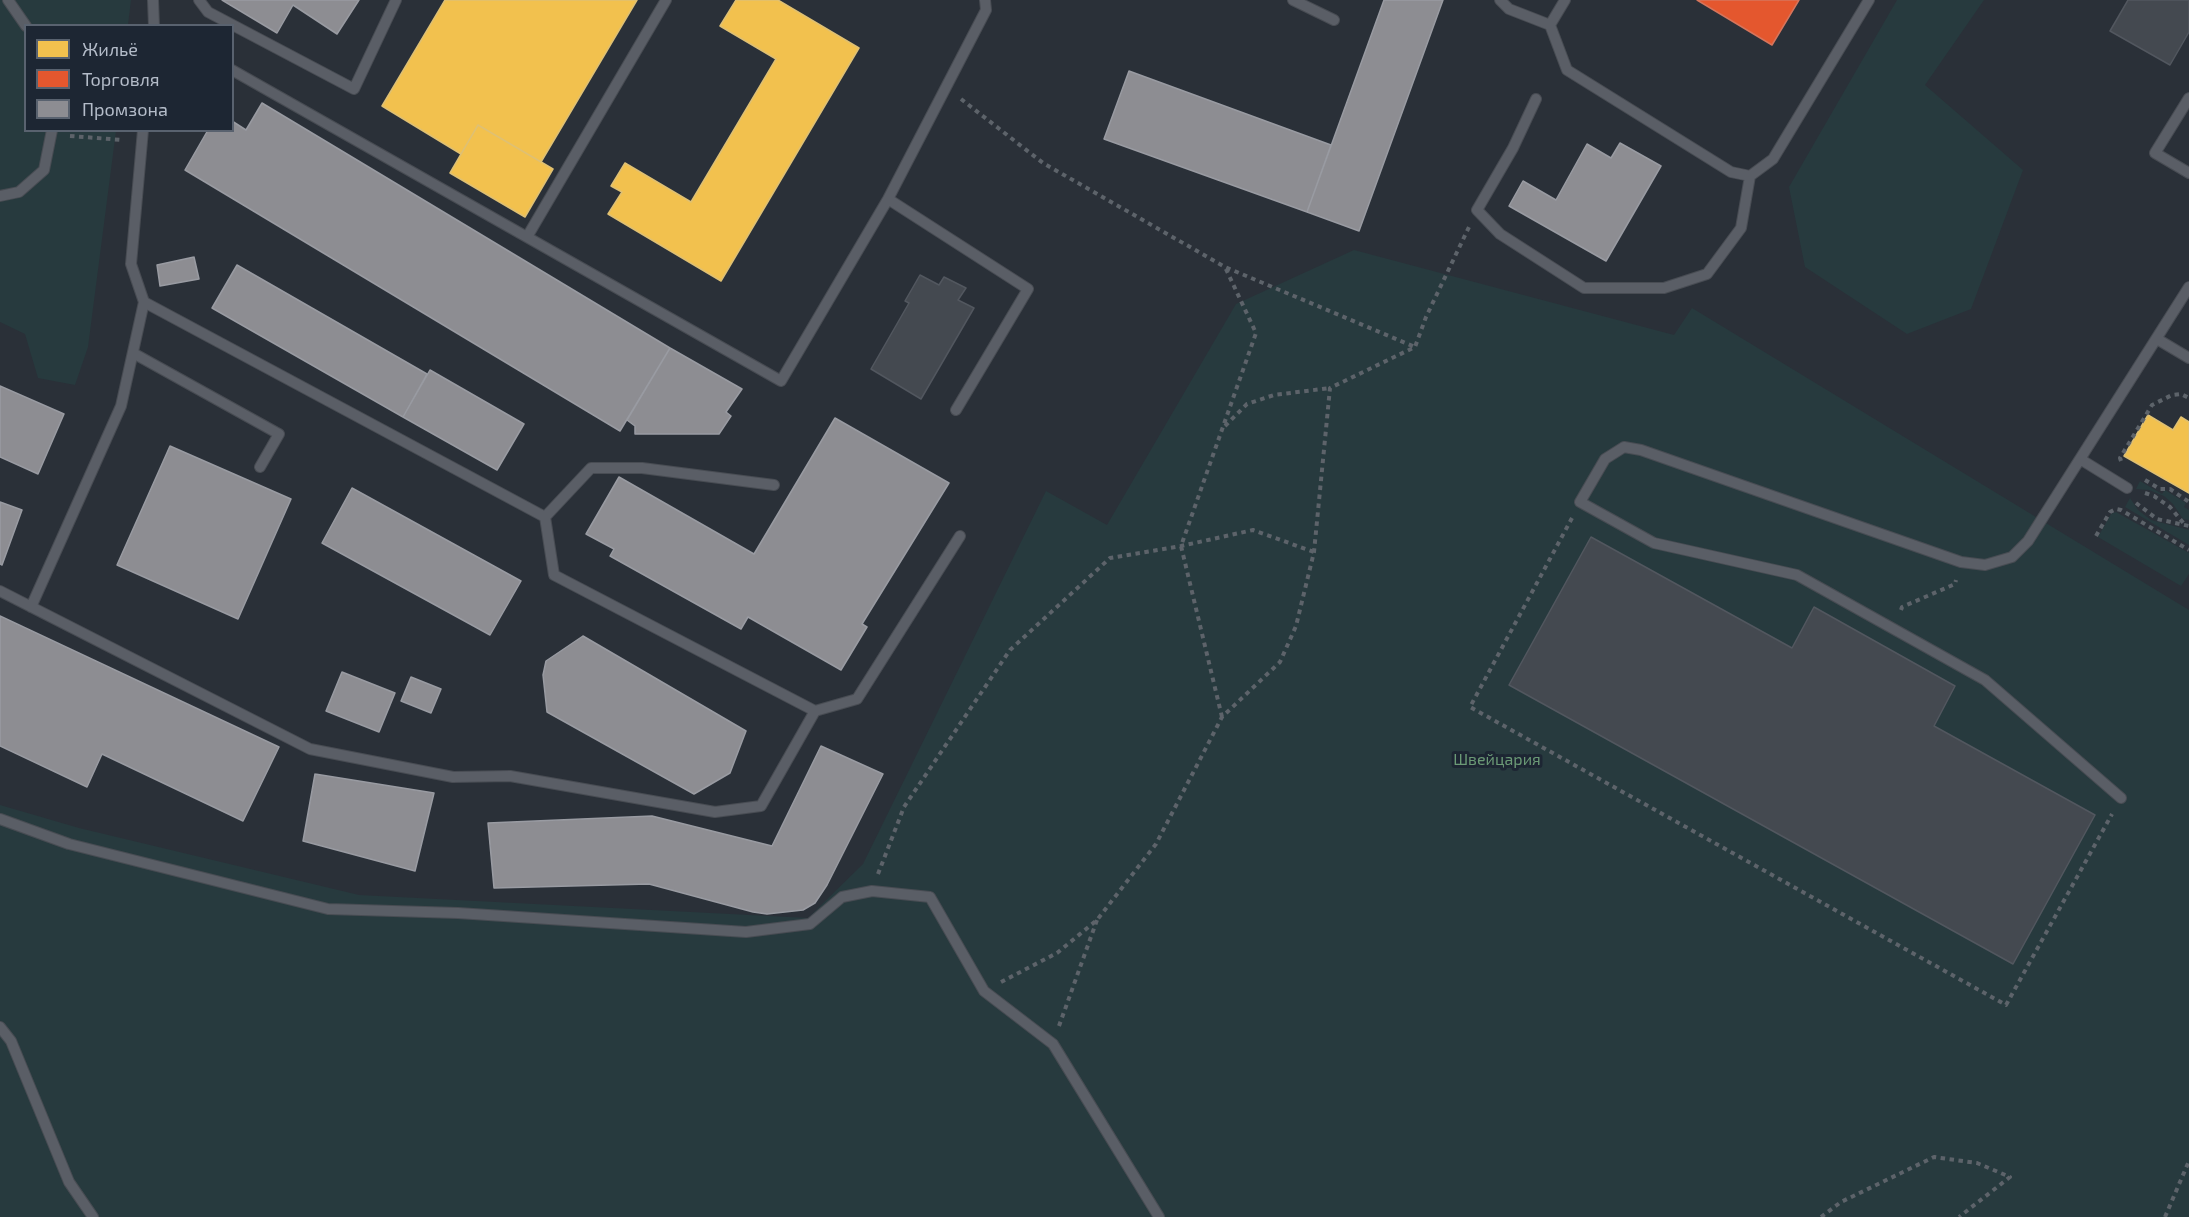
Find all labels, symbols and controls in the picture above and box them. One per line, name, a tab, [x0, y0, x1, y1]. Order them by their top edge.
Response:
legend	[24, 24, 234, 132]
text: Жильё	[82, 38, 138, 60]
text: Торговля	[82, 68, 160, 90]
text: Промзона	[82, 98, 168, 120]
park label: Швейцария	[1453, 750, 1541, 770]

